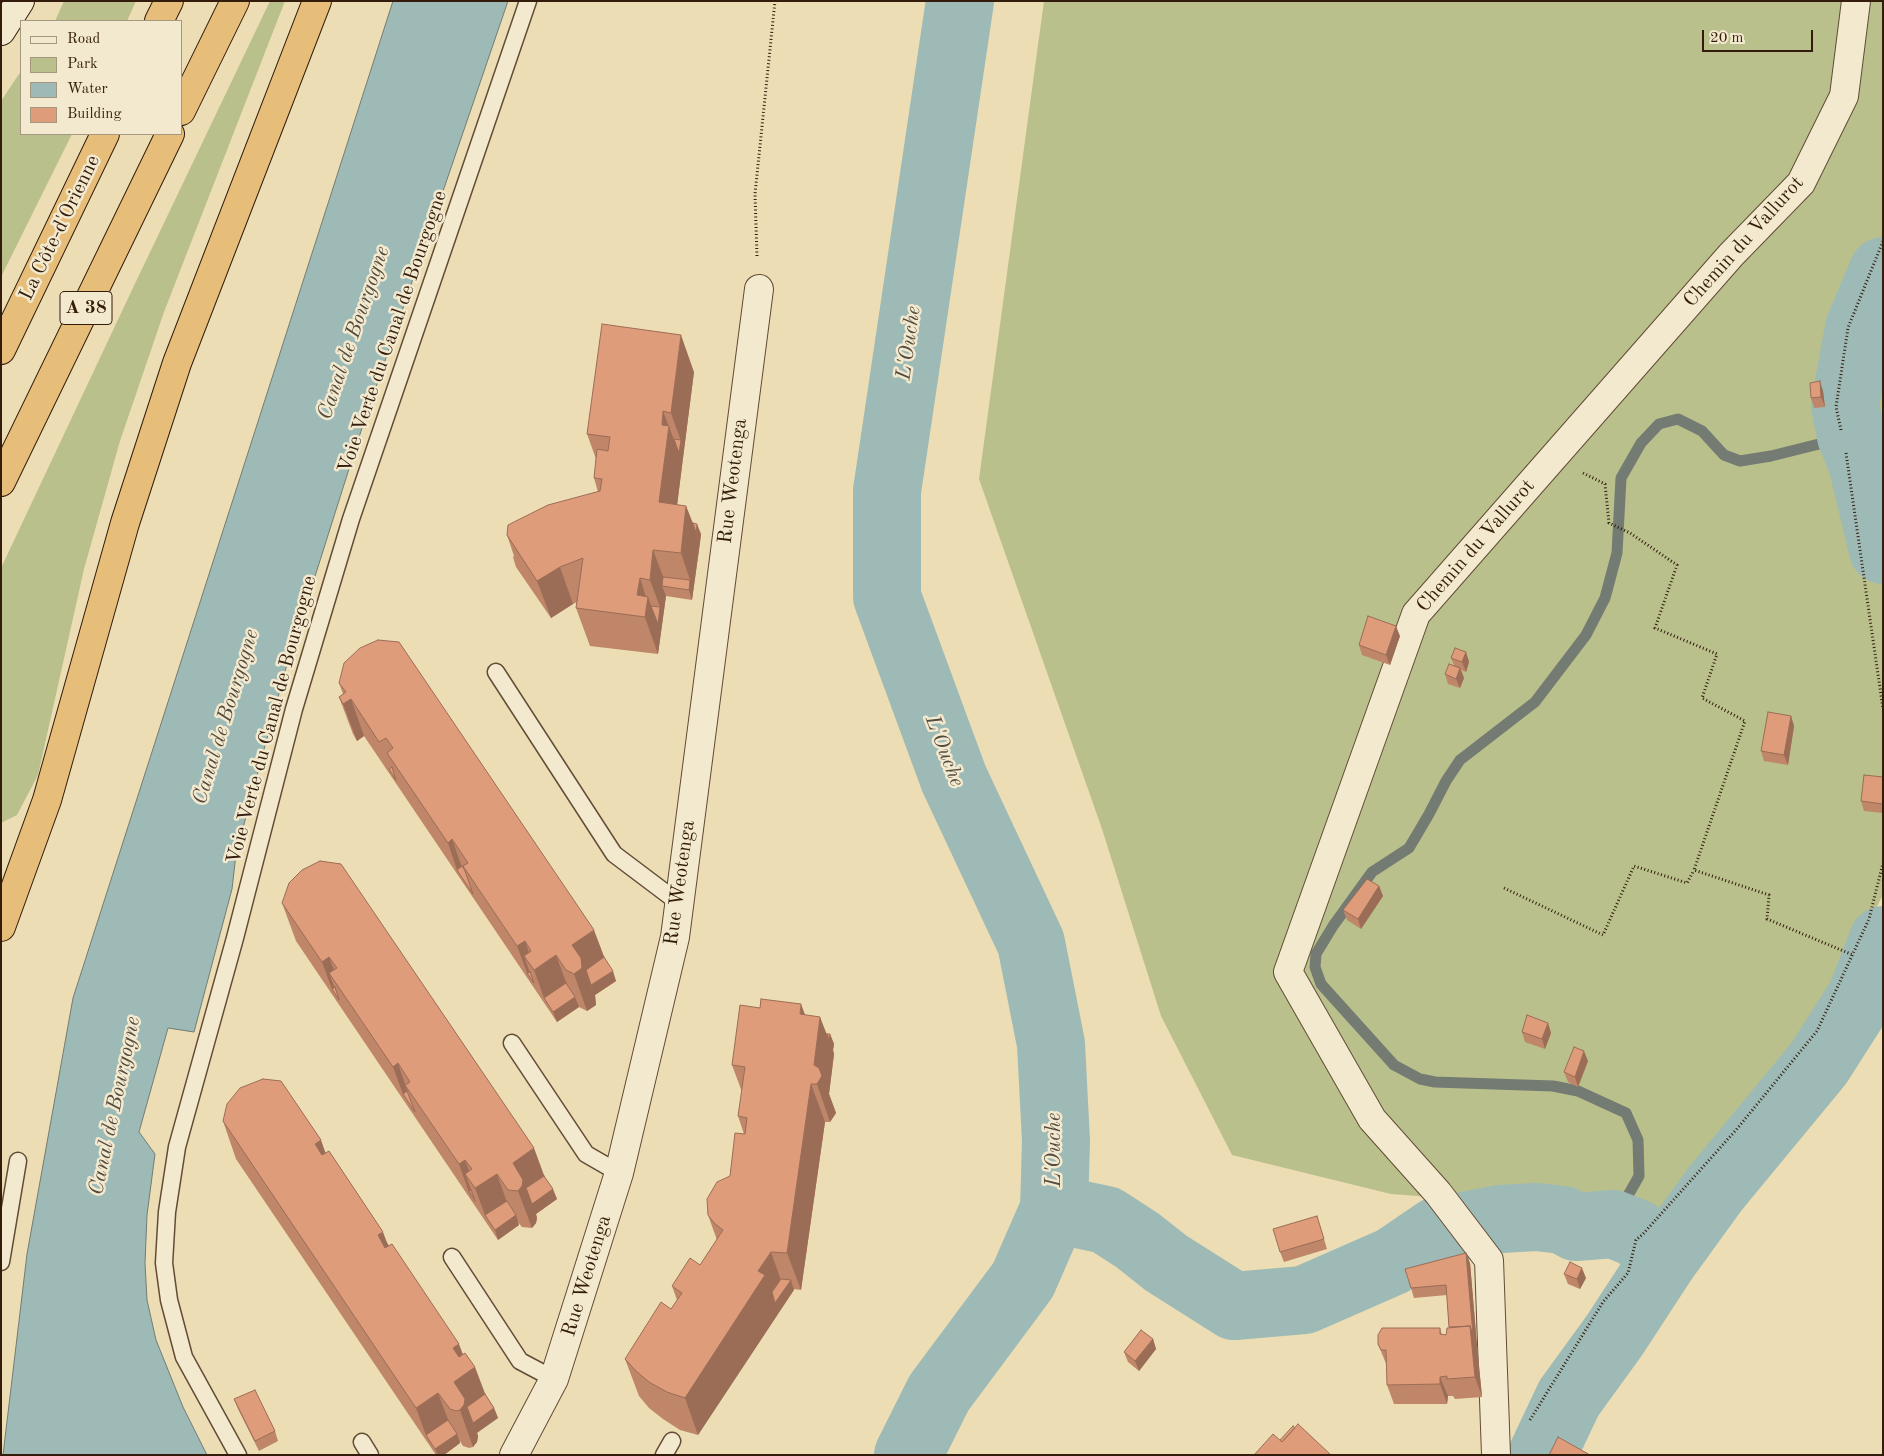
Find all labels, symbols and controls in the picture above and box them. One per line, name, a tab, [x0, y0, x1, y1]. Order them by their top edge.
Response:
legend	[20, 20, 182, 135]
scale bar	[1704, 20, 1815, 52]
text: 20 m	[1710, 31, 1744, 46]
text: Road	[67, 32, 100, 47]
text: Park	[67, 57, 98, 72]
text: Water	[67, 82, 108, 97]
text: Building	[67, 107, 122, 122]
street label: La Côte-d'Orienne	[14, 151, 106, 305]
street label: Chemin du Vallurot	[1679, 171, 1809, 313]
street label: Voie Verte du Canal de Bourgogne	[333, 187, 453, 477]
water label: Canal de Bourgogne	[312, 243, 396, 423]
road number: A 38	[60, 292, 112, 324]
water label: L'Ouche	[891, 304, 927, 382]
street label: Rue Weotenga	[713, 417, 753, 545]
street label: Chemin du Vallurot	[1412, 475, 1540, 617]
street label: Voie Verte du Canal de Bourgogne	[222, 573, 322, 867]
water label: Canal de Bourgogne	[187, 626, 265, 808]
water label: L'Ouche	[919, 712, 969, 790]
street label: Rue Weotenga	[659, 819, 701, 947]
water label: Canal de Bourgogne	[84, 1014, 146, 1198]
water label: L'Ouche	[1041, 1113, 1067, 1187]
street label: Rue Weotenga	[557, 1212, 617, 1340]

